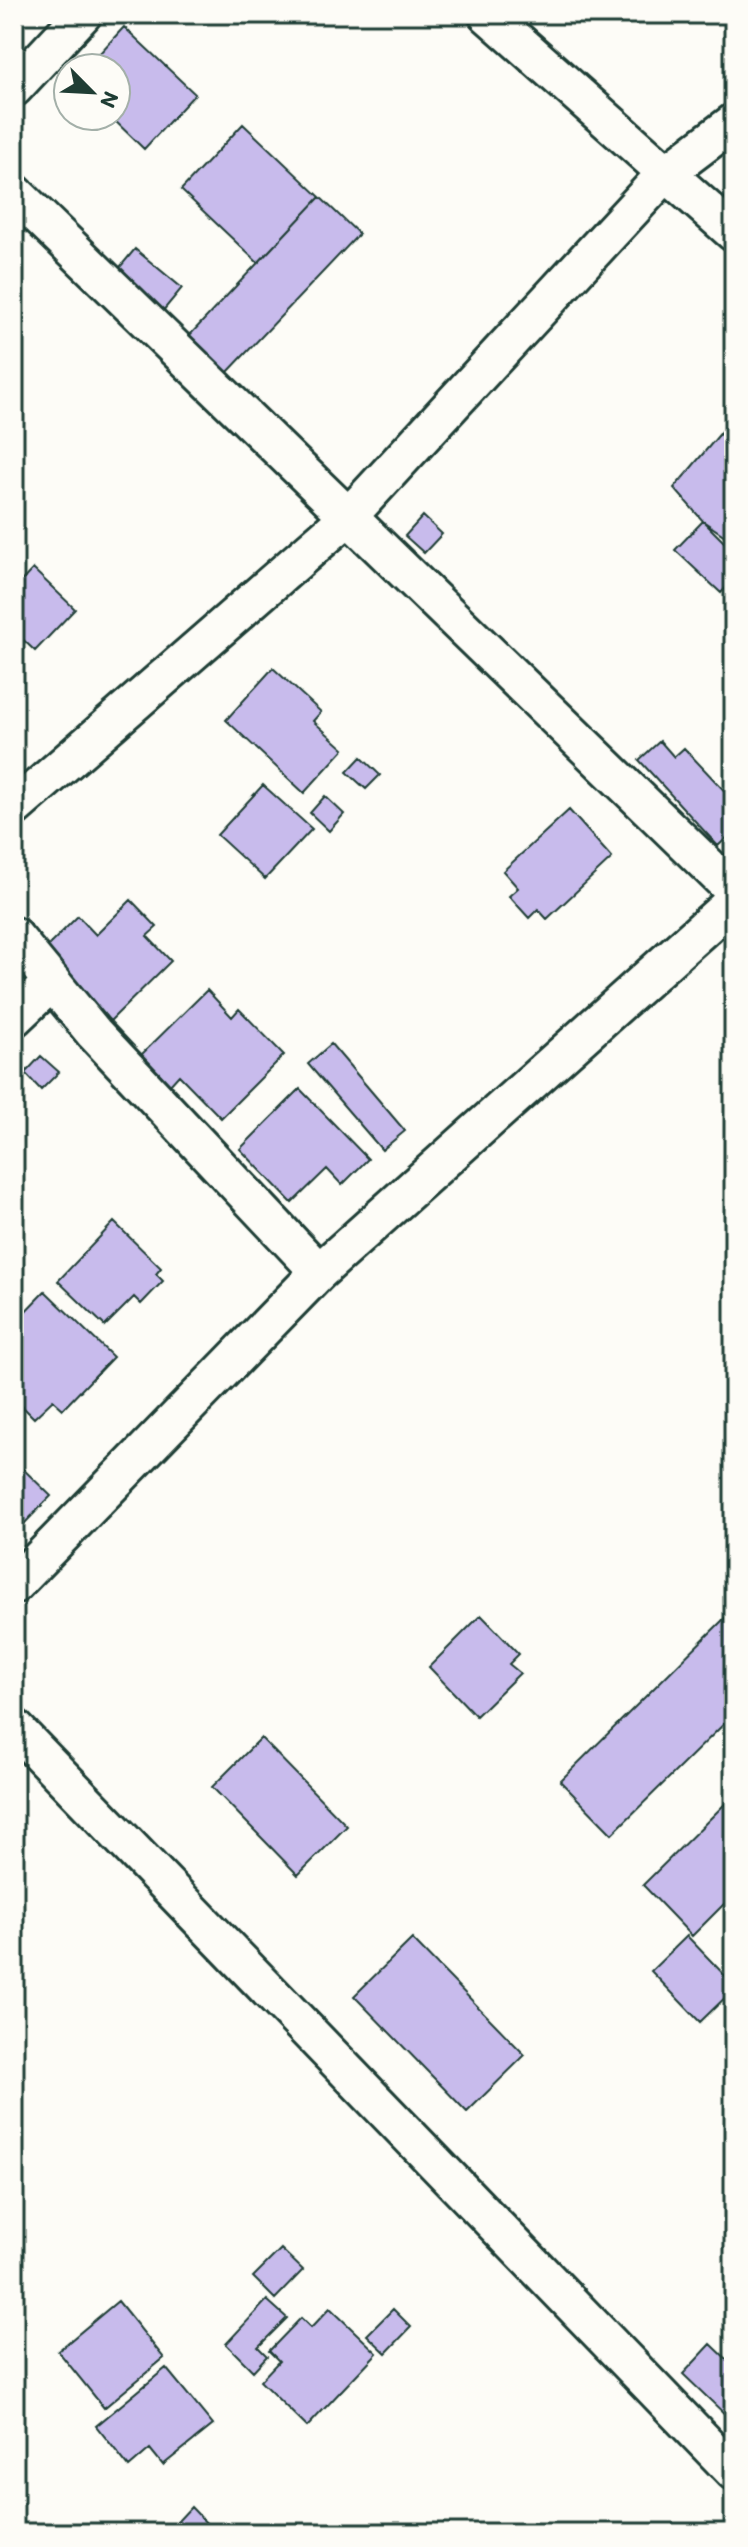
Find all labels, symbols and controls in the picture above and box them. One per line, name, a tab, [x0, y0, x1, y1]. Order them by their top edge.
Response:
north arrow	[52, 52, 132, 132]
text: N	[94, 88, 125, 112]

